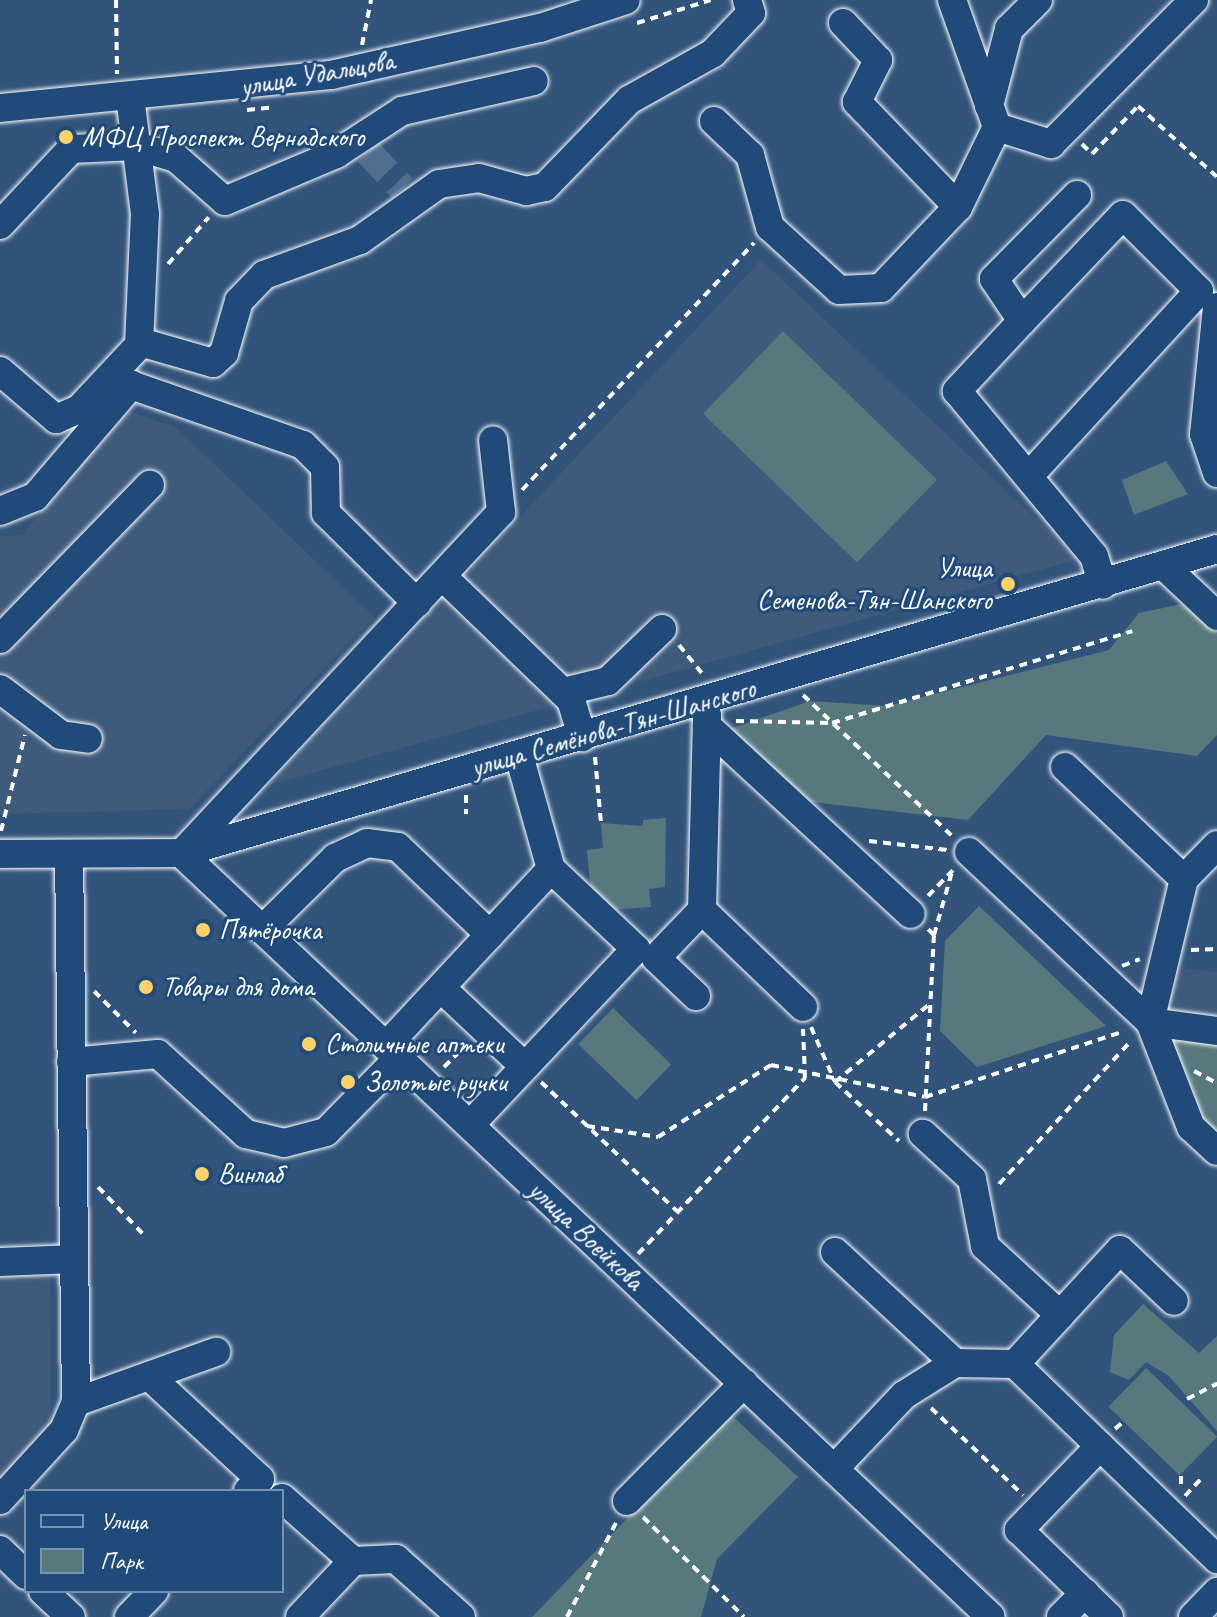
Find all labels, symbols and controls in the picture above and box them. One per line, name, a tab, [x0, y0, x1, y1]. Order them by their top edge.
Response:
street label: улица Удальцова	[238, 44, 396, 104]
place label: МФЦ Проспект Вернадского	[82, 120, 362, 154]
marker: МФЦ Проспект Вернадского	[57, 128, 75, 146]
place label: Улица Семенова-Тян-Шанского	[757, 551, 992, 617]
marker: Улица Семенова-Тян-Шанского	[999, 575, 1017, 593]
street label: улица Семёнова-Тян-Шанского	[467, 671, 759, 785]
place label: Пятёрочка	[219, 913, 322, 947]
marker: Пятёрочка	[194, 921, 212, 939]
place label: Товары для дома	[162, 970, 316, 1004]
marker: Товары для дома	[137, 978, 155, 996]
place label: Столичные аптеки	[325, 1027, 504, 1061]
marker: Столичные аптеки	[300, 1035, 318, 1053]
place label: Золотые ручки	[364, 1065, 508, 1099]
marker: Золотые ручки	[339, 1073, 357, 1091]
place label: Винлаб	[218, 1157, 282, 1191]
marker: Винлаб	[193, 1165, 211, 1183]
street label: улица Воейкова	[521, 1173, 651, 1297]
legend	[24, 1489, 284, 1593]
text: Улица	[100, 1506, 148, 1536]
text: Парк	[100, 1546, 143, 1576]

